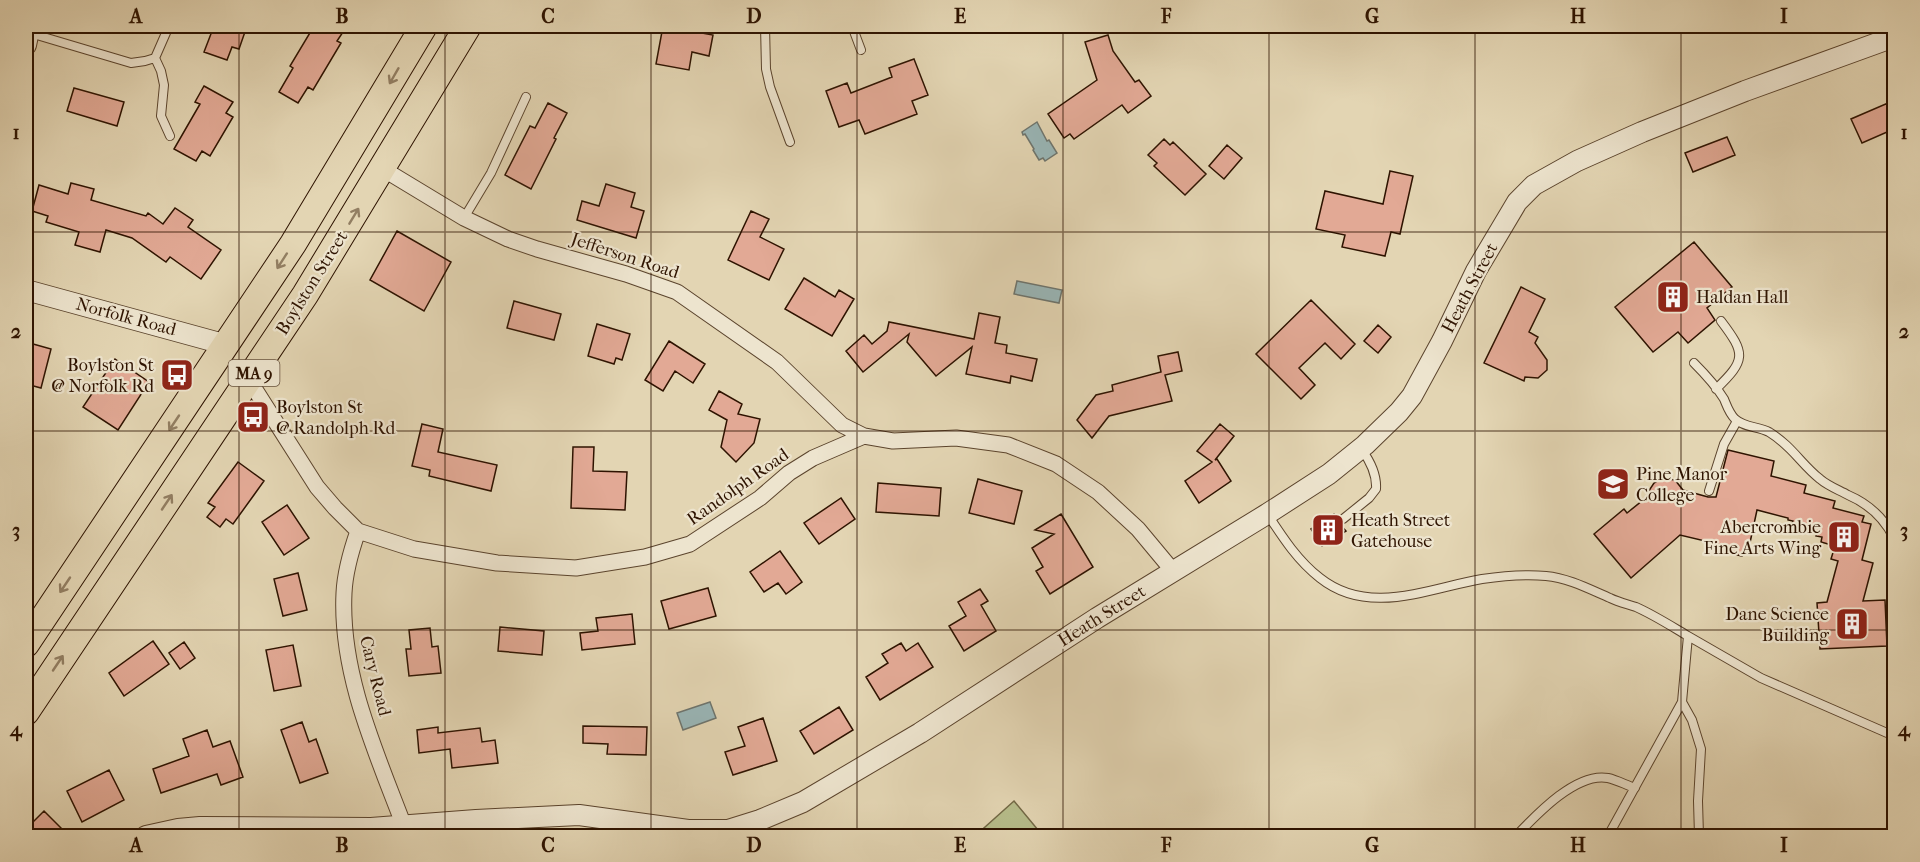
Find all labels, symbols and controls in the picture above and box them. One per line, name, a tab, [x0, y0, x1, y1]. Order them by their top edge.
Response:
text: A	[128, 5, 144, 28]
text: B	[335, 5, 349, 28]
text: C	[541, 5, 555, 28]
text: D	[746, 5, 762, 28]
text: E	[954, 5, 966, 28]
text: F	[1160, 5, 1172, 28]
text: G	[1365, 5, 1379, 28]
text: H	[1570, 5, 1586, 28]
text: I	[1780, 5, 1788, 28]
one-way arrow	[387, 67, 399, 84]
text: 1	[12, 121, 20, 144]
text: 1	[1900, 121, 1908, 144]
one-way arrow	[349, 208, 361, 225]
street label: Boylston Street	[272, 227, 353, 339]
street label: Jefferson Road	[566, 228, 682, 283]
street label: Heath Street	[1437, 239, 1503, 337]
one-way arrow	[276, 252, 288, 268]
building icon: Haldan Hall	[1655, 279, 1691, 315]
place label: Haldan Hall	[1696, 287, 1788, 308]
street label: Norfolk Road	[74, 294, 179, 340]
text: 2	[11, 320, 21, 343]
text: 2	[1899, 320, 1909, 343]
place label: Boylston St @ Norfolk Rd	[51, 355, 155, 397]
bus stop icon: Boylston St @ Norfolk Rd	[159, 357, 195, 393]
road number: MA 9	[228, 360, 280, 386]
place label: Boylston St @ Randolph Rd	[276, 397, 396, 439]
bus stop icon: Boylston St @ Randolph Rd	[235, 399, 271, 435]
one-way arrow	[168, 414, 180, 431]
street label: Randolph Road	[683, 444, 793, 530]
place label: Pine Manor College	[1636, 464, 1727, 506]
school or university icon: Pine Manor College	[1595, 466, 1631, 502]
one-way arrow	[161, 494, 173, 511]
place label: Heath Street Gatehouse	[1351, 510, 1451, 552]
building icon: Heath Street Gatehouse	[1310, 512, 1346, 548]
place label: Abercrombie Fine Arts Wing	[1704, 517, 1821, 559]
text: 3	[12, 519, 20, 542]
building icon: Abercrombie Fine Arts Wing	[1826, 519, 1862, 555]
text: 3	[1900, 519, 1908, 542]
one-way arrow	[59, 576, 71, 592]
street label: Heath Street	[1054, 581, 1150, 651]
place label: Dane Science Building	[1725, 604, 1829, 646]
building icon: Dane Science Building	[1834, 606, 1870, 642]
street label: Cary Road	[355, 634, 395, 718]
one-way arrow	[52, 655, 64, 672]
text: 4	[9, 718, 23, 742]
text: 4	[1897, 718, 1911, 742]
text: A	[128, 834, 144, 857]
text: B	[335, 834, 349, 857]
text: C	[541, 834, 555, 857]
text: D	[746, 834, 762, 857]
text: E	[954, 834, 966, 857]
text: F	[1160, 834, 1172, 857]
text: G	[1365, 834, 1379, 857]
text: H	[1570, 834, 1586, 857]
text: I	[1780, 834, 1788, 857]

